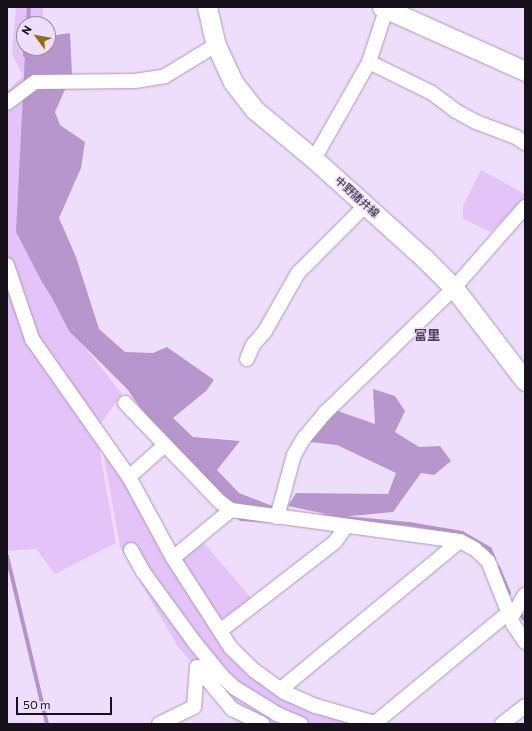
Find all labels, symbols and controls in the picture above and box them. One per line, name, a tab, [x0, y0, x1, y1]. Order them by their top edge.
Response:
north arrow	[16, 16, 56, 56]
text: N	[19, 23, 34, 37]
street label: 中野諸井線	[332, 174, 382, 220]
district label: 富里	[414, 327, 440, 343]
scale bar	[18, 689, 114, 715]
text: 50 m	[23, 697, 51, 711]

